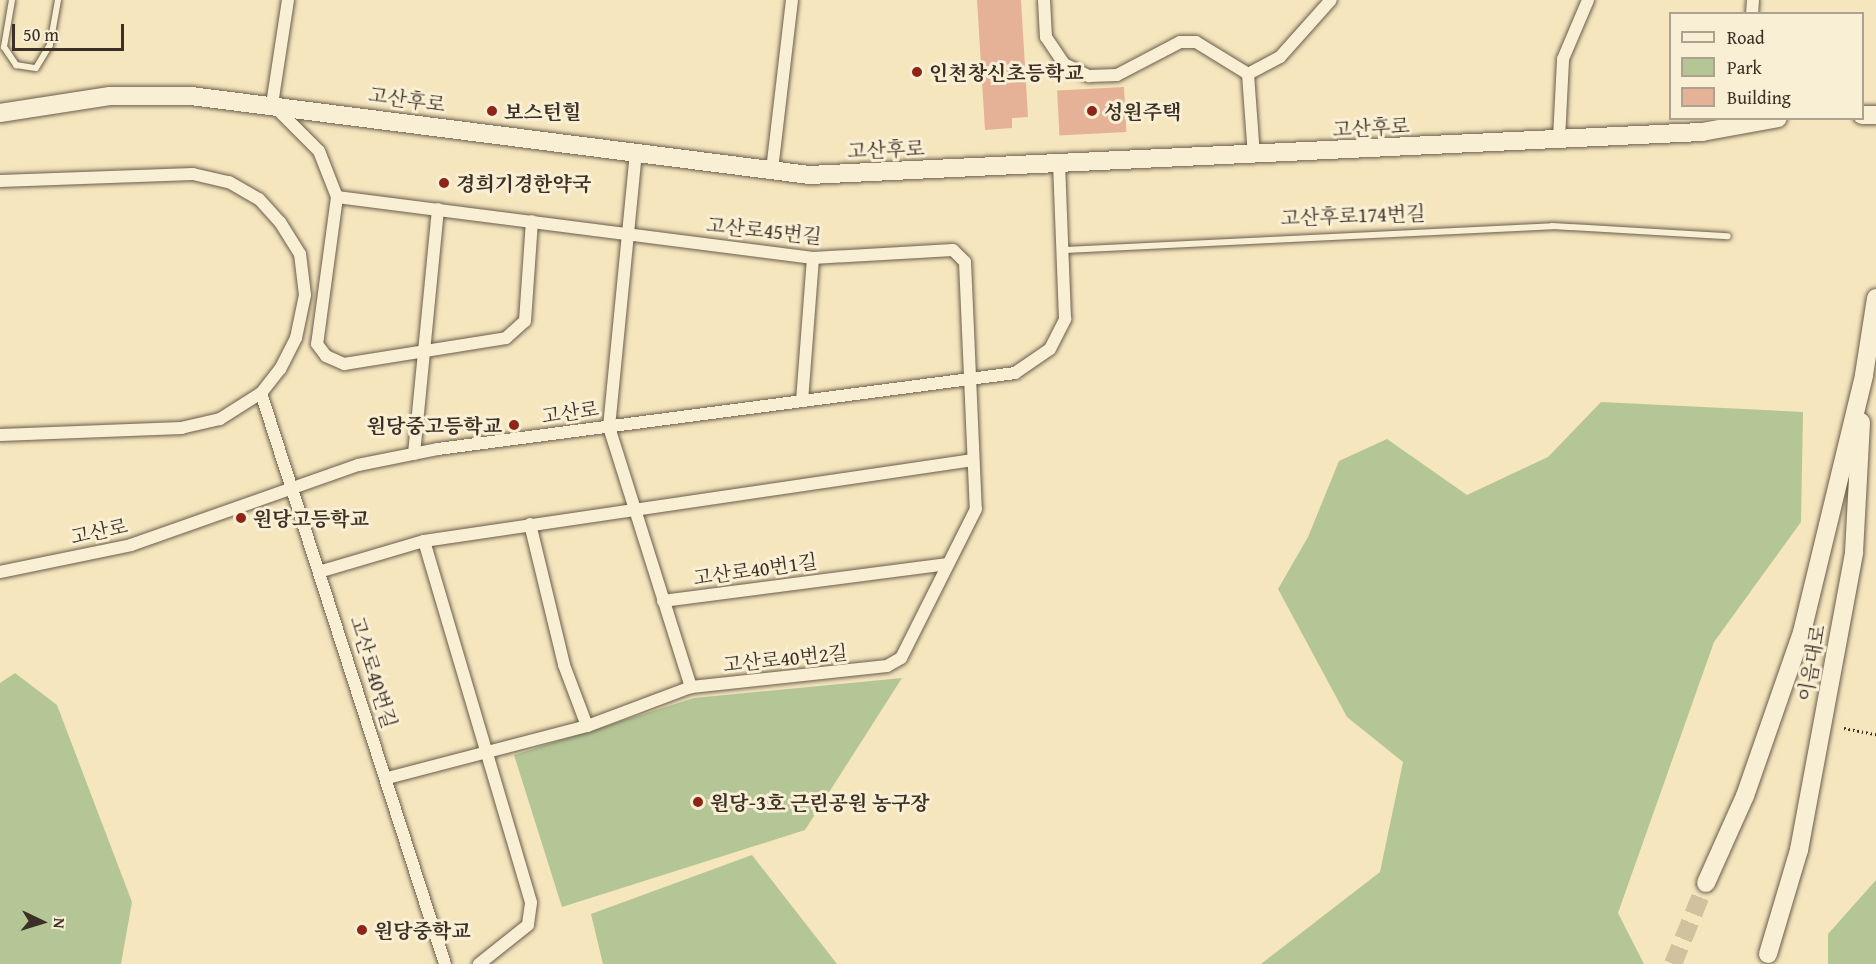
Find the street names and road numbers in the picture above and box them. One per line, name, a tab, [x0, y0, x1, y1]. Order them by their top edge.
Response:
street label: 고산후로	[367, 82, 447, 116]
street label: 고산후로	[1332, 113, 1410, 141]
street label: 고산후로	[847, 136, 925, 162]
street label: 고산후로174번길	[1280, 200, 1426, 230]
street label: 고산로45번길	[705, 212, 823, 248]
street label: 고산로	[540, 396, 600, 428]
street label: 고산로	[68, 513, 130, 549]
street label: 고산로40번1길	[691, 548, 819, 590]
street label: 고산로40번길	[346, 613, 402, 731]
street label: 이음대로	[1792, 623, 1830, 703]
street label: 고산로40번2길	[721, 640, 849, 676]

